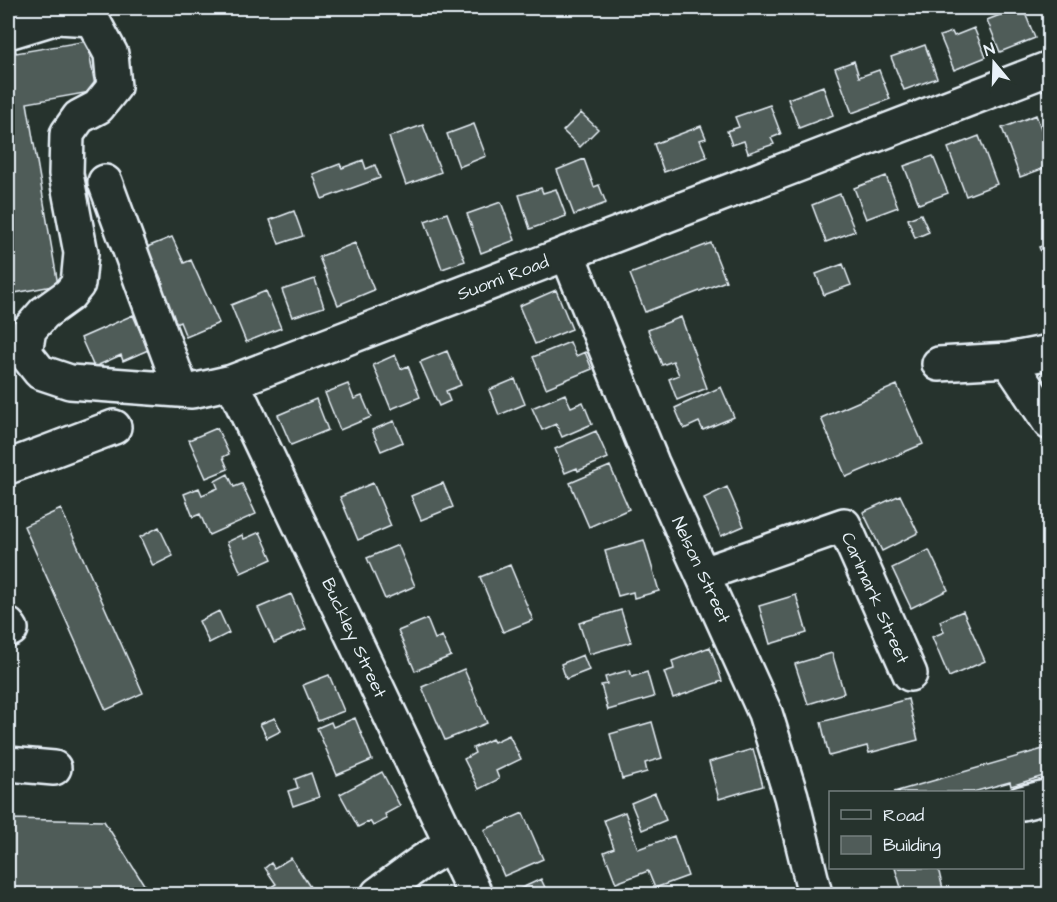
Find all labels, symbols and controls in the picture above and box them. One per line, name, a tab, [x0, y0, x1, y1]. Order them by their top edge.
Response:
north arrow	[964, 33, 1024, 93]
text: N	[981, 38, 998, 62]
street label: Suomi Road	[454, 249, 552, 307]
street label: Nelson Street	[665, 513, 737, 628]
street label: Carlmark Street	[835, 528, 916, 668]
street label: Buckley Street	[314, 574, 393, 703]
legend	[829, 791, 1024, 869]
text: Road	[883, 803, 924, 828]
text: Building	[883, 833, 941, 859]

